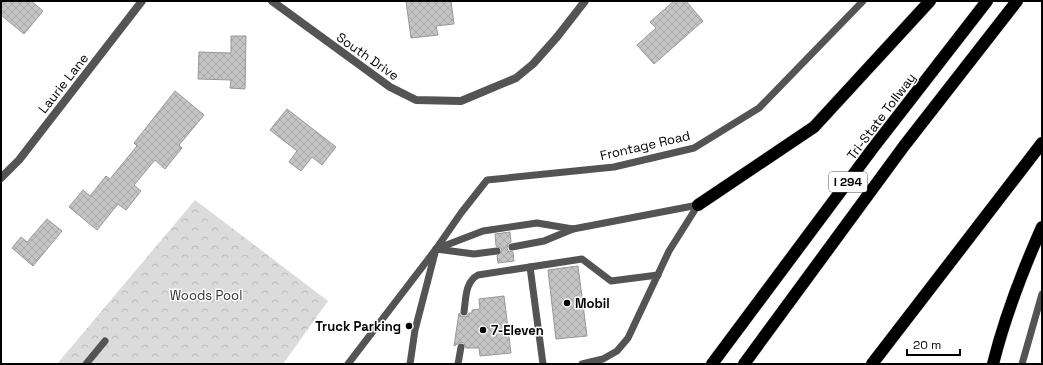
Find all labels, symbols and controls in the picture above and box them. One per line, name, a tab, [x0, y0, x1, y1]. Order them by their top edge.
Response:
street label: South Drive	[333, 29, 402, 84]
street label: Laurie Lane	[35, 50, 92, 117]
street label: Tri-State Tollway	[843, 69, 920, 163]
street label: Frontage Road	[598, 127, 692, 164]
road number: I 294	[829, 172, 867, 192]
park label: Woods Pool	[170, 287, 242, 304]
place label: Mobil	[575, 295, 610, 312]
marker: Mobil	[562, 298, 572, 308]
place label: Truck Parking	[315, 318, 401, 335]
marker: Truck Parking	[404, 321, 414, 331]
place label: 7-Eleven	[491, 322, 544, 339]
marker: 7-Eleven	[478, 325, 488, 335]
scale bar	[907, 331, 960, 357]
text: 20 m	[913, 337, 941, 353]

